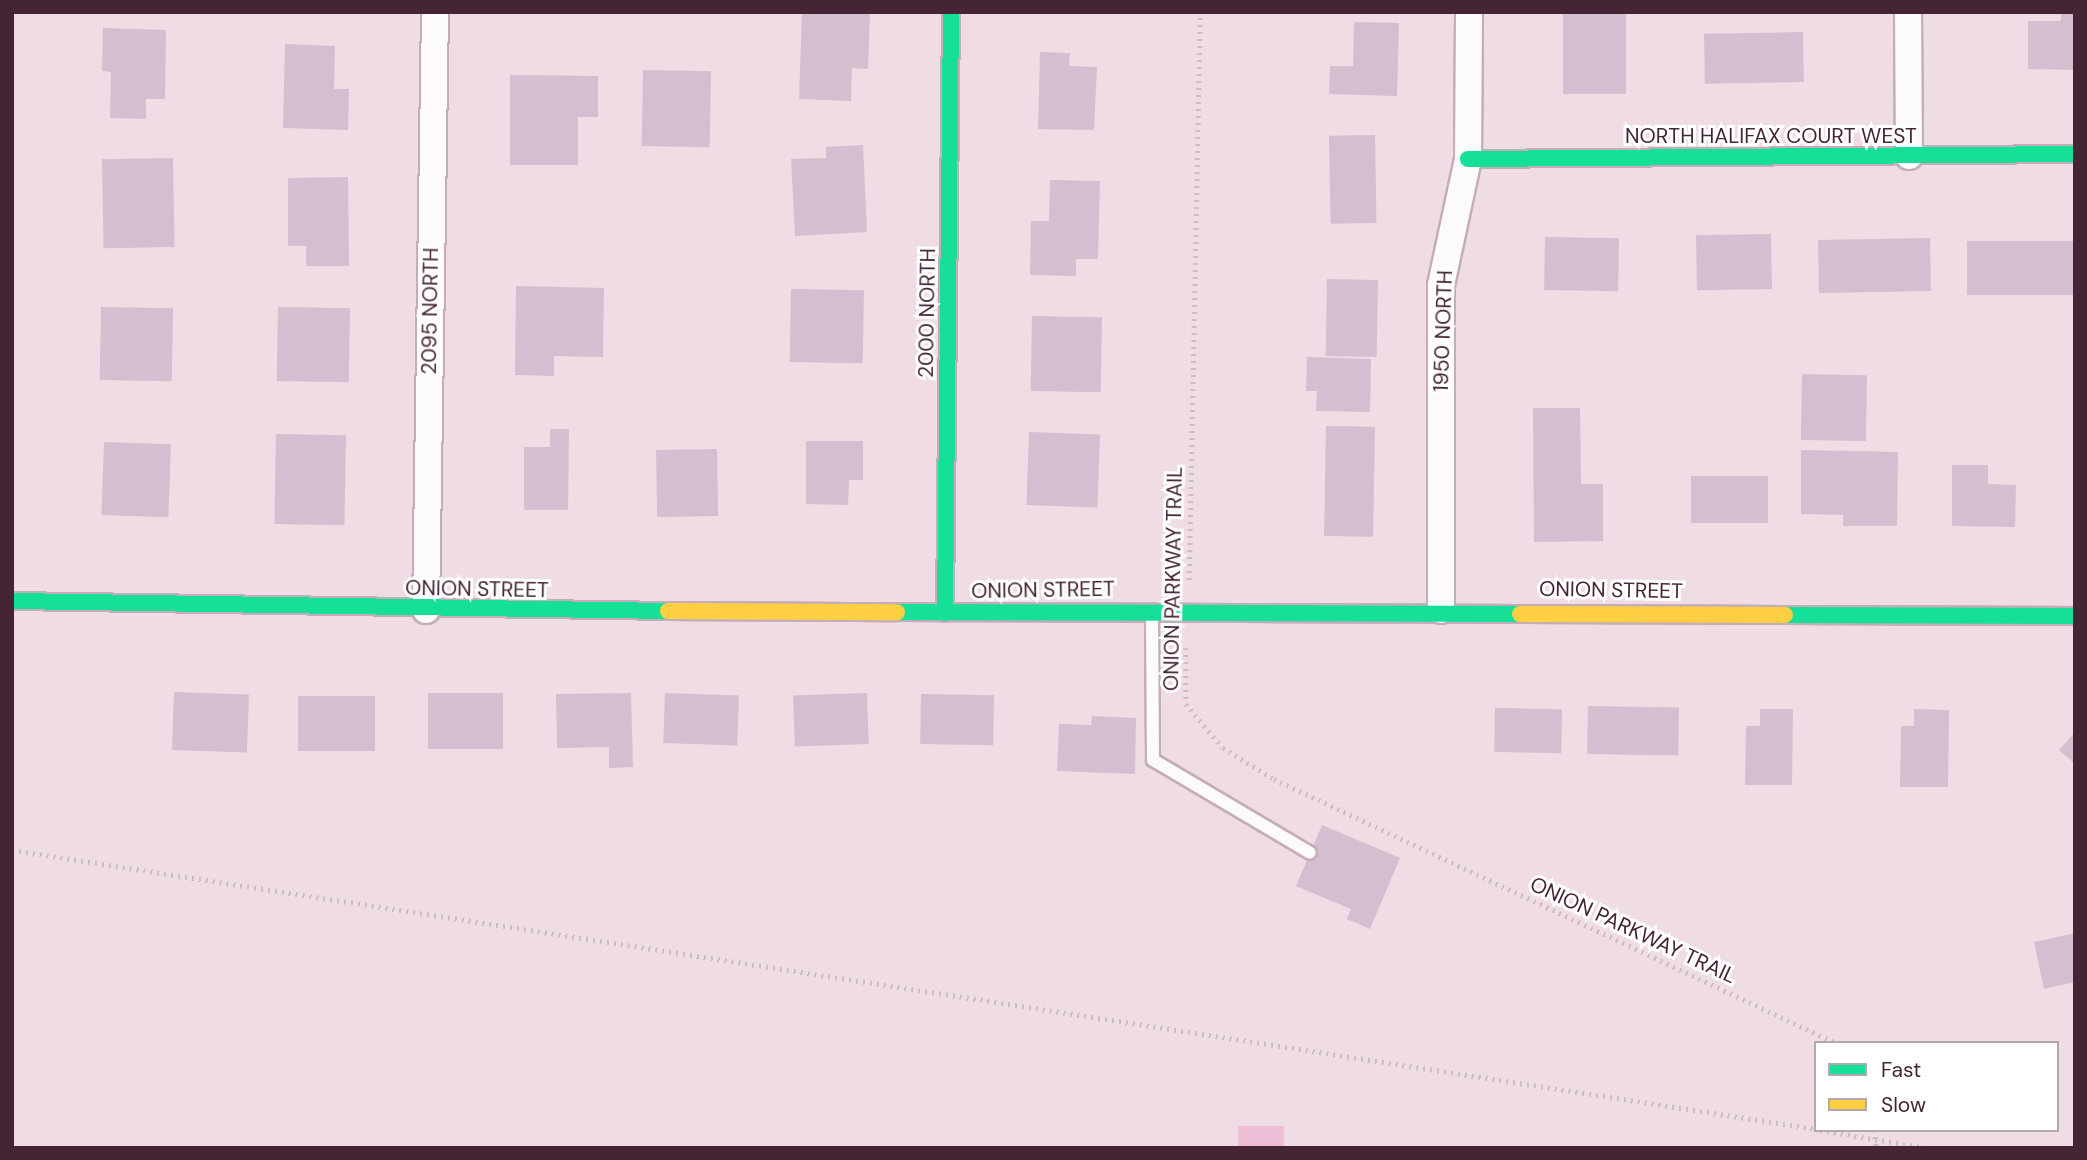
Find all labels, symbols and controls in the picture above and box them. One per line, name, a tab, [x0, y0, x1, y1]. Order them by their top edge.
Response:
street label: NORTH HALIFAX COURT WEST	[1625, 123, 1917, 149]
street label: 2095 NORTH	[416, 247, 444, 375]
street label: 2000 NORTH	[913, 248, 941, 378]
street label: 1950 NORTH	[1428, 270, 1458, 392]
street label: ONION PARKWAY TRAIL	[1158, 467, 1188, 691]
street label: ONION STREET	[405, 575, 549, 603]
street label: ONION STREET	[971, 576, 1115, 604]
street label: ONION STREET	[1539, 576, 1683, 604]
street label: ONION PARKWAY TRAIL	[1526, 871, 1740, 989]
legend	[1814, 1041, 2059, 1132]
text: Fast	[1881, 1056, 1921, 1084]
text: Slow	[1881, 1091, 1926, 1119]

